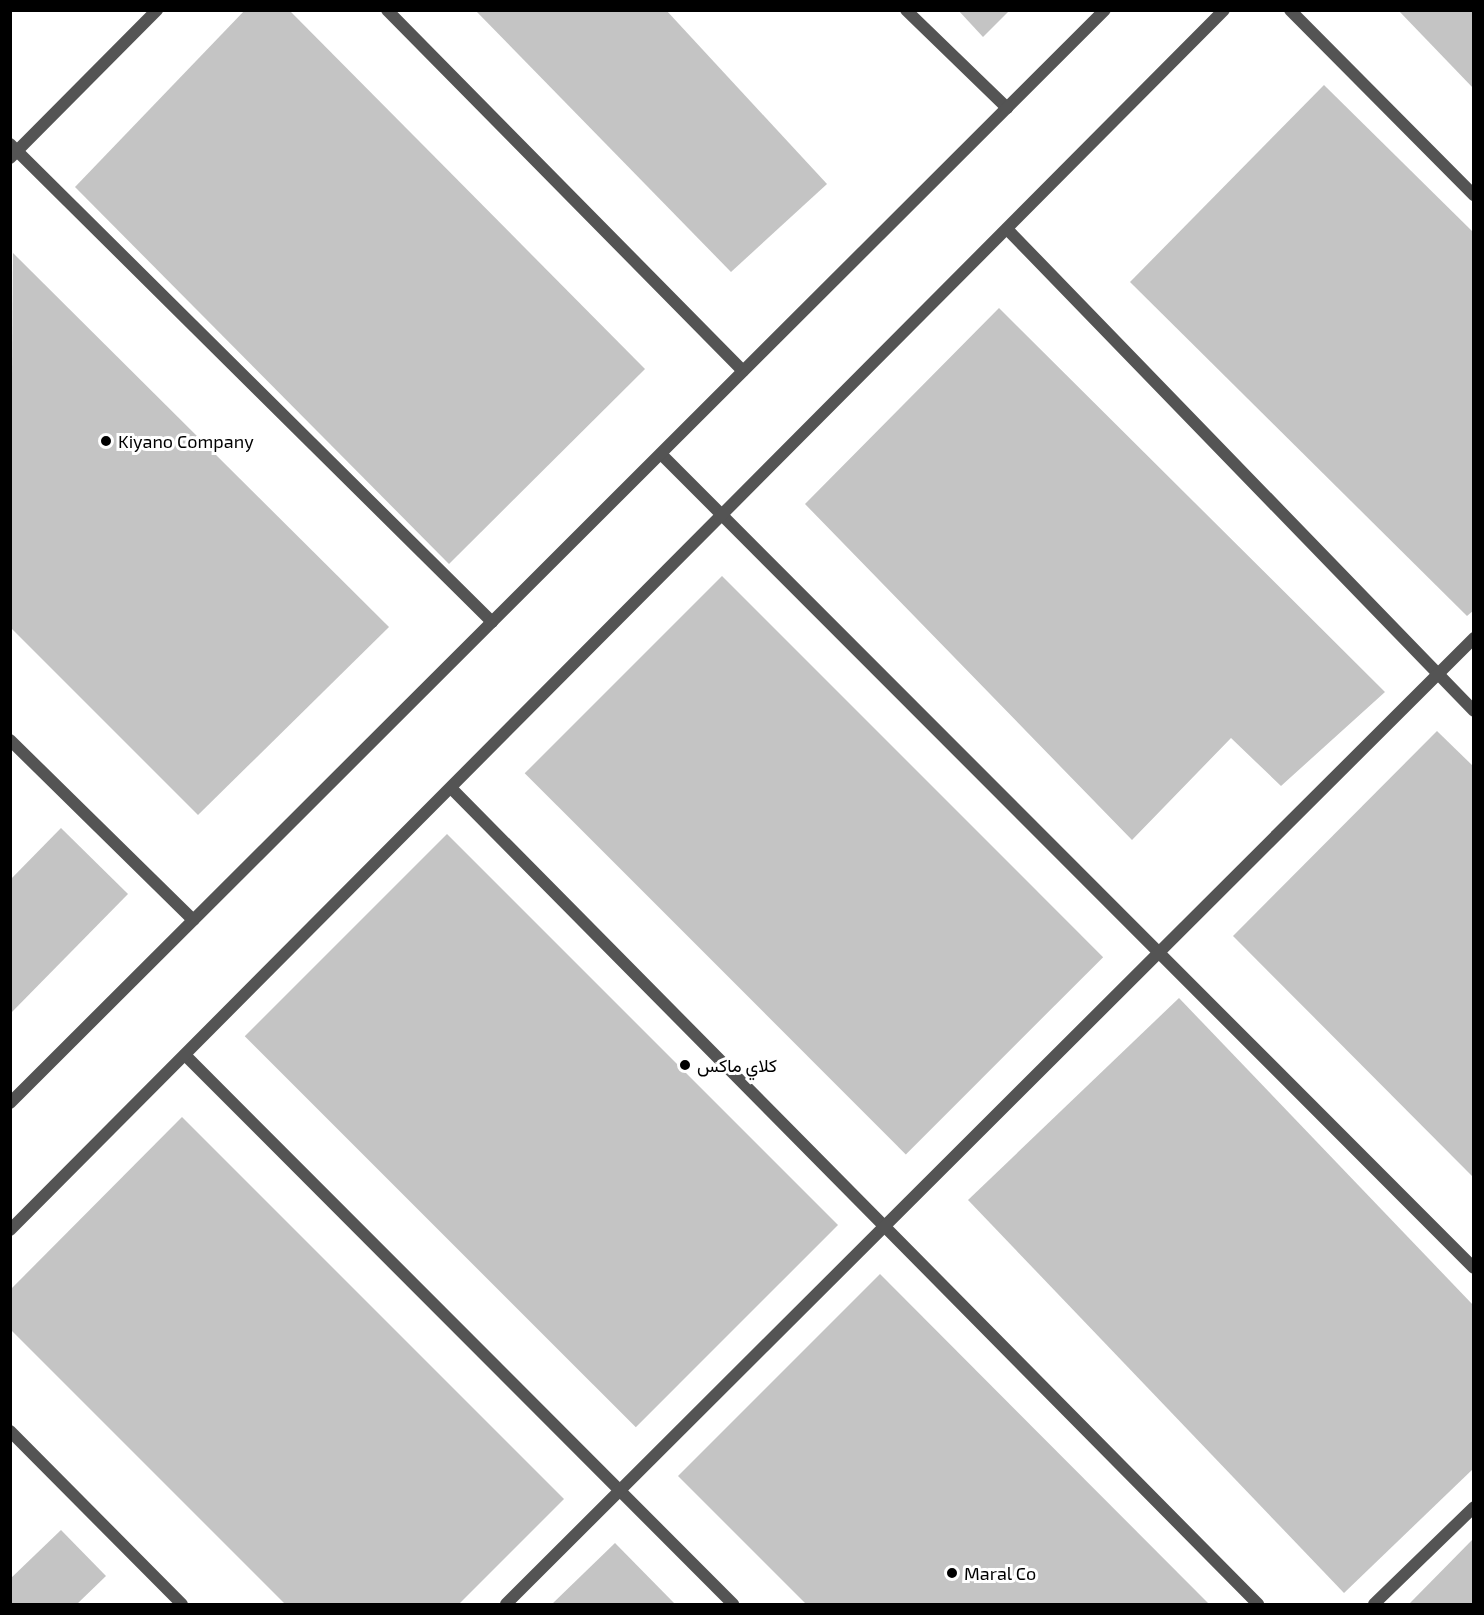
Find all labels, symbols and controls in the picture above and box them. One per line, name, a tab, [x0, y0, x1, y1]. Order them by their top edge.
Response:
place label: Kiyano Company	[118, 430, 254, 452]
marker: Kiyano Company	[99, 434, 113, 448]
place label: كلاي ماكس	[697, 1054, 777, 1076]
marker: كلاي ماكس	[678, 1058, 692, 1072]
place label: Maral Co	[964, 1562, 1037, 1584]
marker: Maral Co	[945, 1566, 959, 1580]

